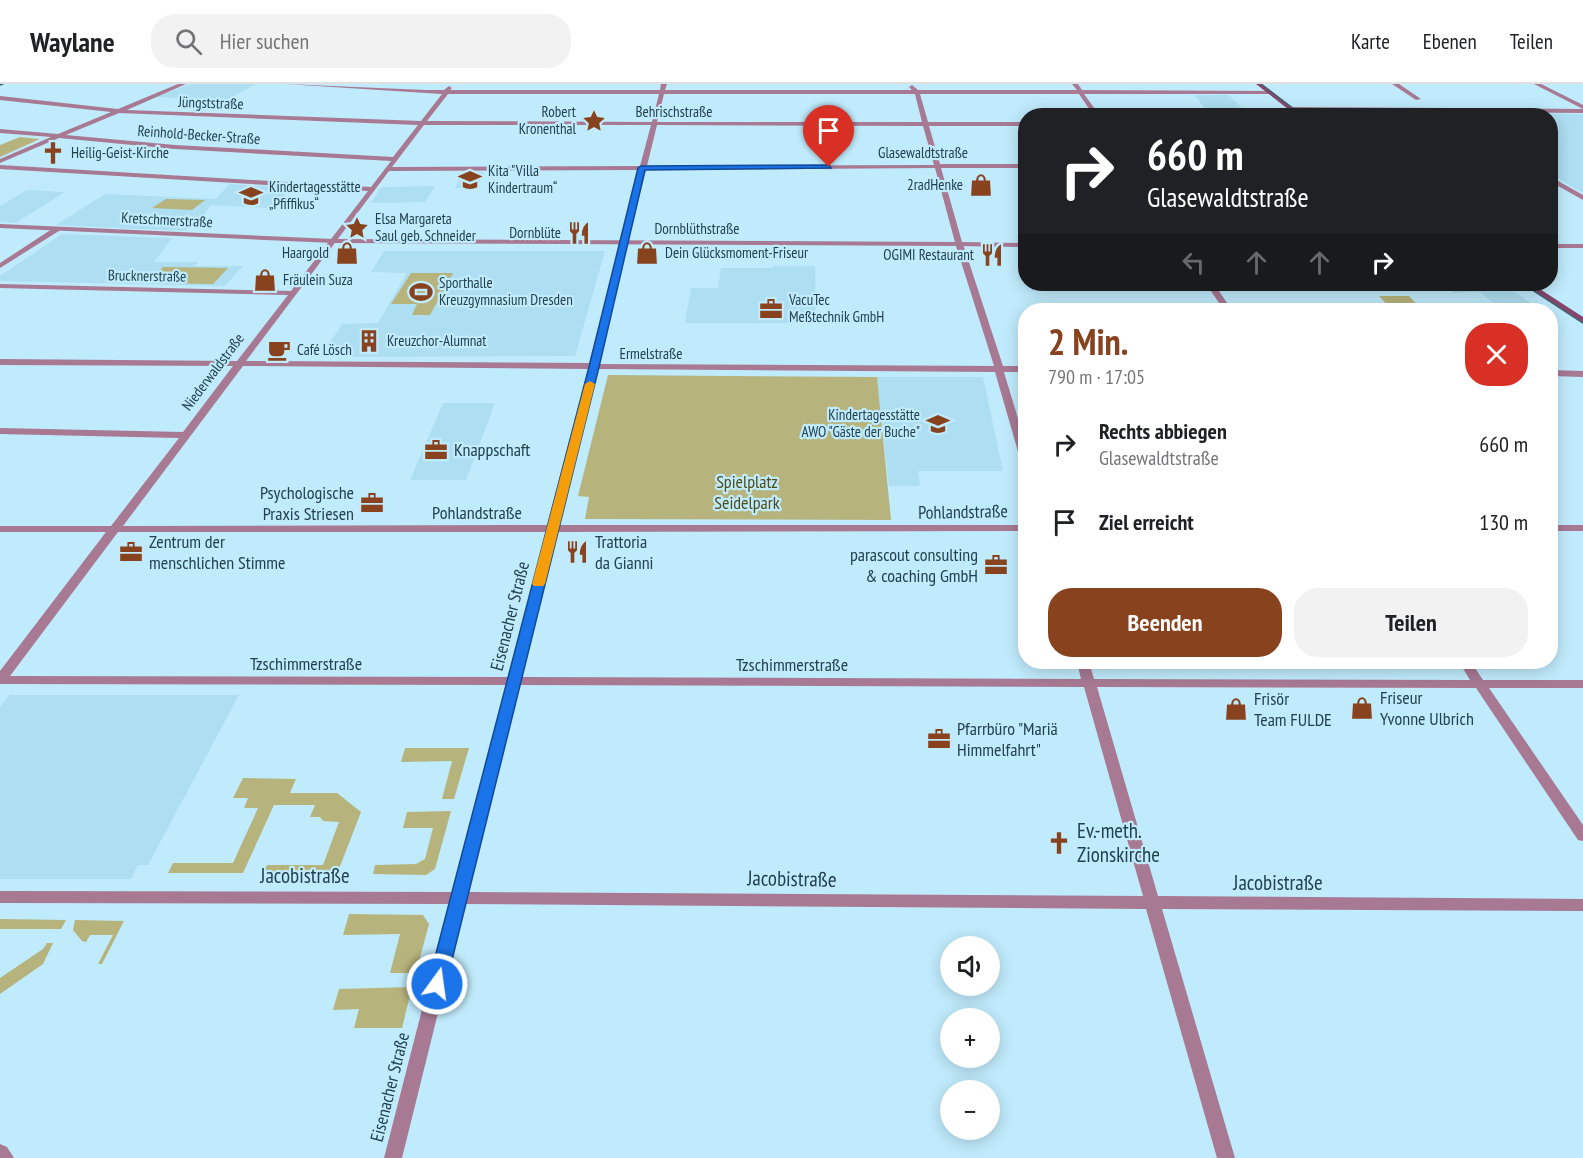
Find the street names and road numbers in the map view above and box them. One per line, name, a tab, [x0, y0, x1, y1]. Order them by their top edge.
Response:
street label: Jüngststraße	[177, 92, 244, 113]
street label: Behrischstraße	[635, 102, 713, 121]
street label: Reinhold-Becker-Straße	[137, 121, 261, 148]
street label: Glasewaldtstraße	[878, 143, 968, 162]
street label: Kretschmerstraße	[121, 208, 213, 231]
street label: Dornblüthstraße	[654, 219, 740, 238]
street label: Brucknerstraße	[108, 265, 186, 286]
street label: Niederwaldstraße	[177, 329, 248, 414]
street label: Ermelstraße	[620, 344, 682, 363]
street label: Pohlandstraße	[918, 499, 1008, 524]
street label: Pohlandstraße	[432, 501, 522, 524]
street label: Eisenacher Straße	[485, 559, 534, 673]
street label: Tzschimmerstraße	[250, 652, 362, 675]
street label: Tzschimmerstraße	[736, 653, 848, 676]
street label: Jacobistraße	[259, 862, 350, 889]
street label: Jacobistraße	[746, 864, 837, 893]
street label: Jacobistraße	[1232, 869, 1323, 896]
street label: Eisenacher Straße	[365, 1030, 414, 1144]

